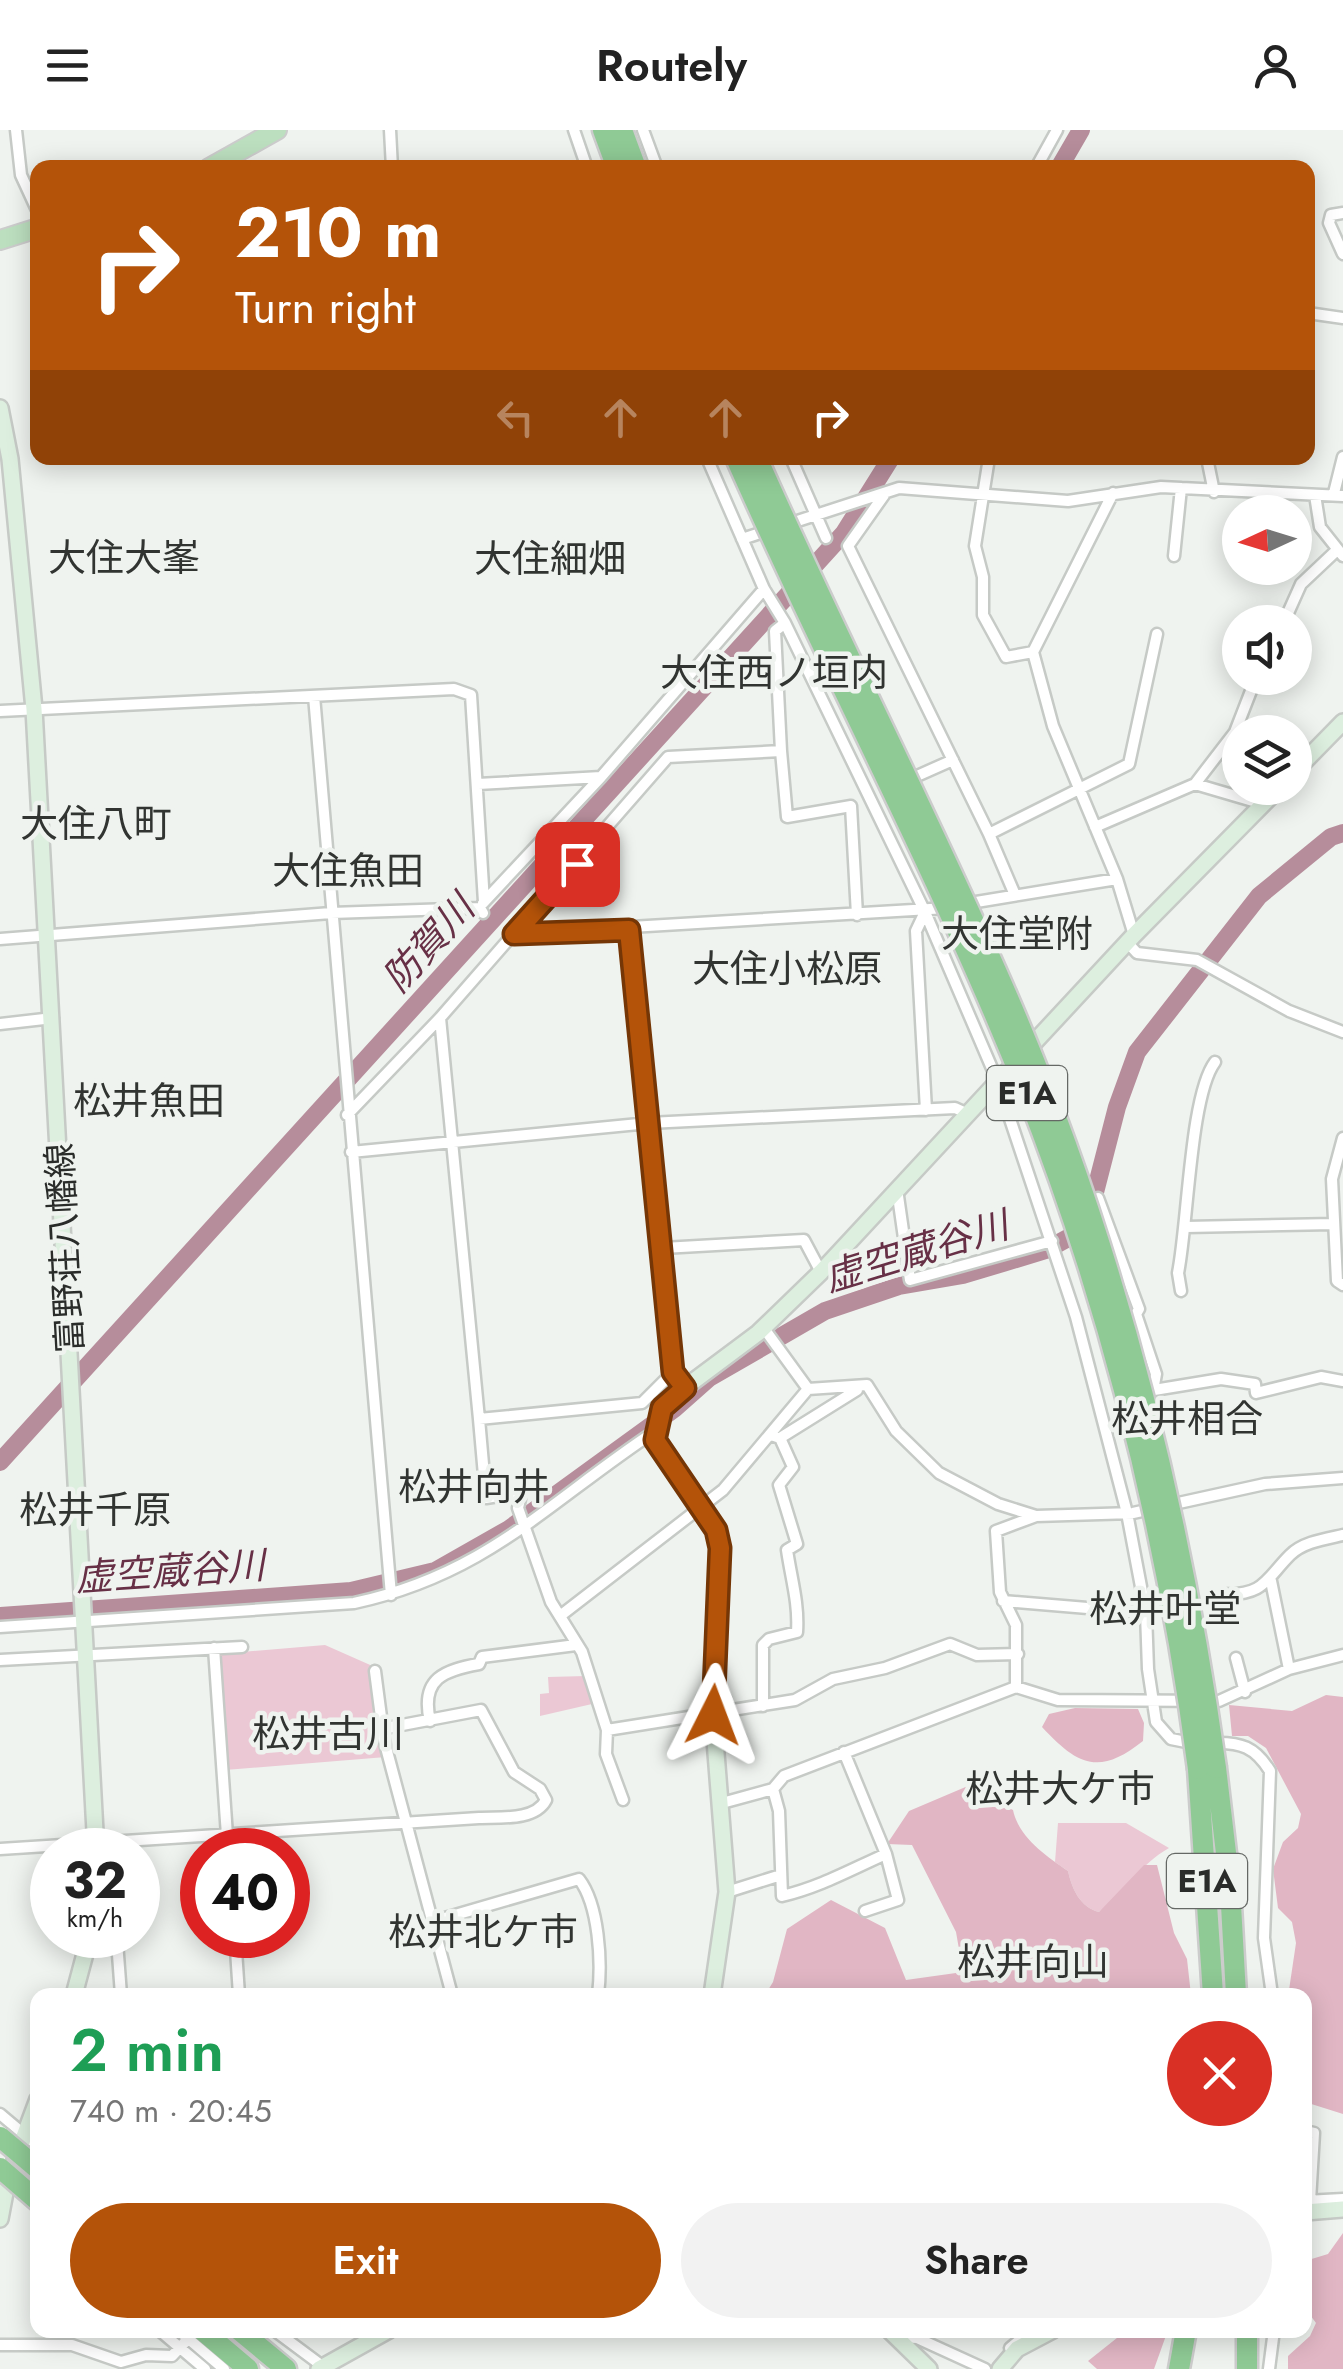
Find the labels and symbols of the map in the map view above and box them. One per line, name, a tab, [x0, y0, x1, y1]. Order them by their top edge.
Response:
north arrow	[1222, 495, 1312, 585]
district label: 大住大峯	[48, 530, 200, 585]
district label: 大住細畑	[474, 531, 626, 586]
district label: 大住西ノ垣内	[660, 645, 888, 700]
district label: 大住八町	[20, 796, 172, 851]
pin	[535, 822, 620, 907]
district label: 大住魚田	[272, 843, 424, 898]
water label: 防賀川	[369, 879, 489, 1004]
district label: 大住堂附	[941, 906, 1093, 961]
district label: 大住小松原	[692, 941, 882, 996]
road number: E1A	[987, 1066, 1067, 1120]
district label: 松井魚田	[73, 1073, 225, 1128]
street label: 富野荘八幡線	[35, 1142, 95, 1354]
water label: 虚空蔵谷川	[817, 1196, 1019, 1305]
district label: 松井相合	[1111, 1391, 1263, 1446]
district label: 松井向井	[398, 1459, 550, 1514]
district label: 松井千原	[19, 1482, 171, 1537]
water label: 虚空蔵谷川	[73, 1537, 271, 1605]
district label: 松井叶堂	[1089, 1581, 1241, 1636]
position arrow	[661, 1663, 765, 1767]
district label: 松井古川	[252, 1706, 404, 1761]
district label: 松井大ケ市	[965, 1761, 1155, 1816]
speed limit sign: 40	[180, 1828, 310, 1958]
road number: E1A	[1167, 1854, 1247, 1908]
district label: 松井北ケ市	[388, 1904, 578, 1959]
district label: 松井向山	[957, 1934, 1109, 1989]

